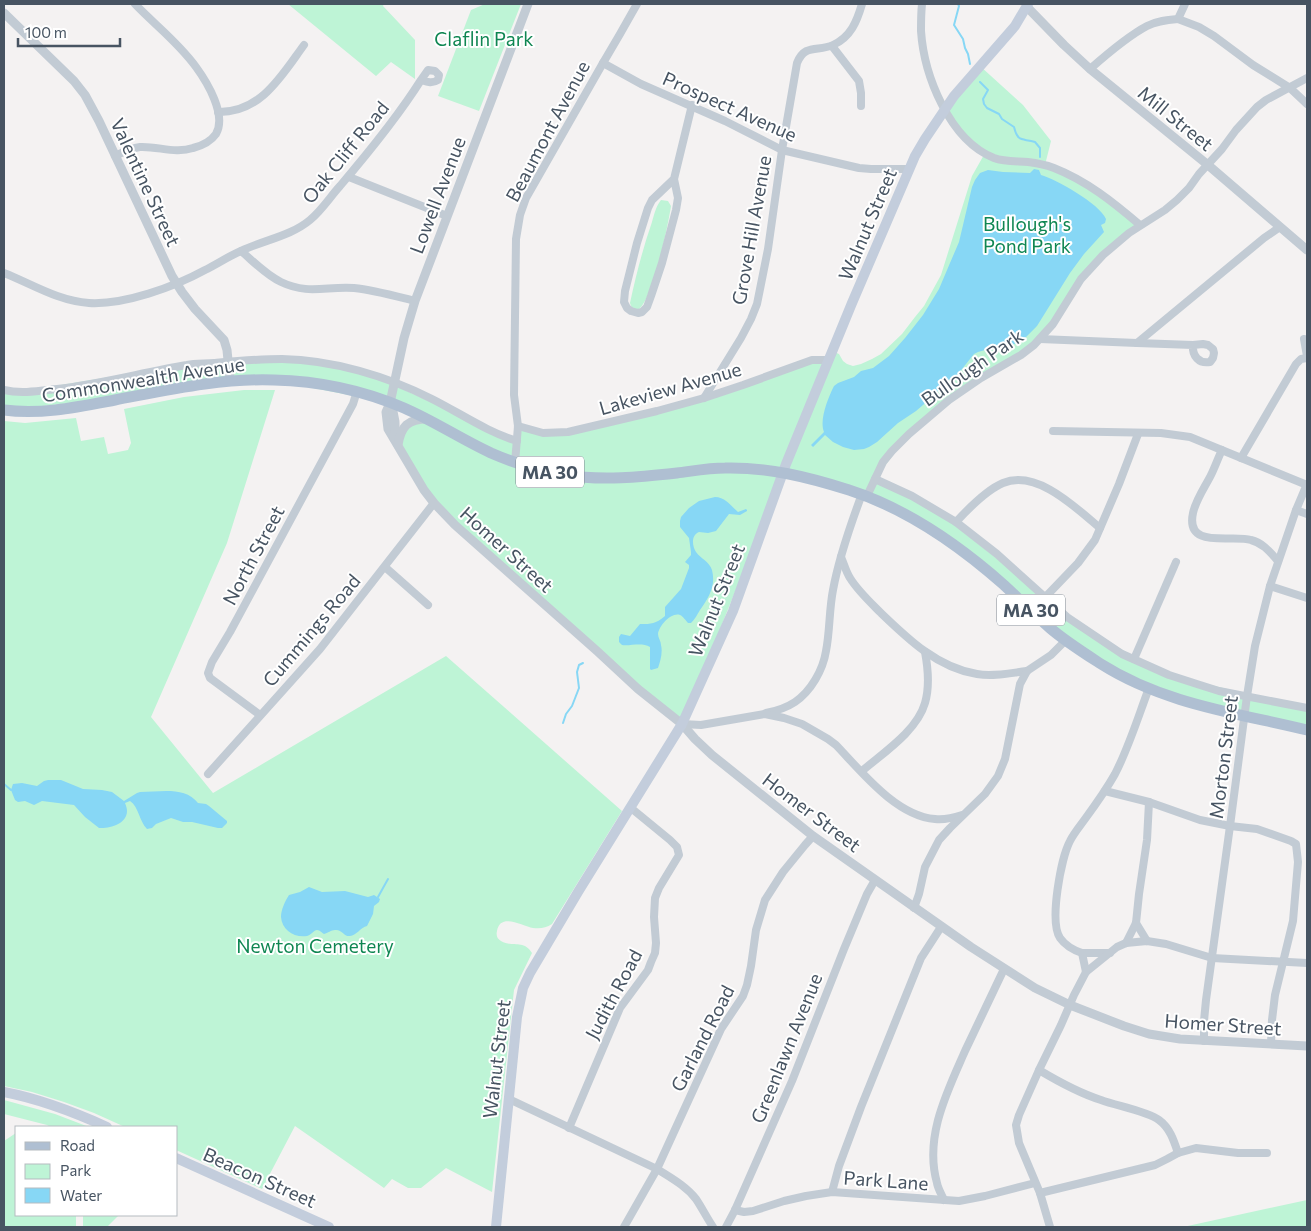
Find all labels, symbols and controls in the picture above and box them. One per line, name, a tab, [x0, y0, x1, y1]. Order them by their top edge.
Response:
scale bar	[18, 15, 120, 47]
text: 100 m	[25, 23, 67, 41]
park label: Claflin Park	[434, 27, 534, 50]
street label: Beaumont Avenue	[500, 57, 594, 205]
street label: Prospect Avenue	[659, 66, 801, 146]
street label: Mill Street	[1134, 81, 1218, 155]
street label: Oak Cliff Road	[297, 96, 393, 208]
street label: Valentine Street	[106, 114, 186, 250]
street label: Lowell Avenue	[404, 133, 470, 257]
street label: Grove Hill Avenue	[727, 154, 775, 306]
street label: Walnut Street	[833, 164, 901, 284]
park label: Bullough's Pond Park	[983, 212, 1071, 257]
street label: Bullough Park	[917, 323, 1027, 411]
street label: Commonwealth Avenue	[40, 352, 246, 406]
street label: Lakeview Avenue	[596, 357, 744, 419]
road number: MA 30	[516, 457, 584, 488]
street label: North Street	[217, 501, 289, 609]
street label: Homer Street	[456, 501, 558, 597]
street label: Walnut Street	[683, 540, 749, 660]
street label: Cummings Road	[257, 569, 365, 691]
road number: MA 30	[997, 594, 1065, 626]
street label: Morton Street	[1204, 694, 1242, 820]
street label: Homer Street	[758, 768, 866, 857]
park label: Newton Cemetery	[236, 934, 394, 957]
street label: Judith Road	[580, 945, 646, 1043]
street label: Greenlawn Avenue	[745, 970, 827, 1126]
street label: Garland Road	[665, 981, 739, 1095]
street label: Walnut Street	[477, 998, 515, 1120]
street label: Homer Street	[1164, 1008, 1282, 1040]
legend	[15, 1126, 178, 1216]
text: Road	[60, 1136, 95, 1154]
street label: Beacon Street	[200, 1142, 320, 1212]
text: Park	[60, 1161, 91, 1179]
street label: Park Lane	[843, 1166, 929, 1194]
text: Water	[60, 1186, 102, 1204]

